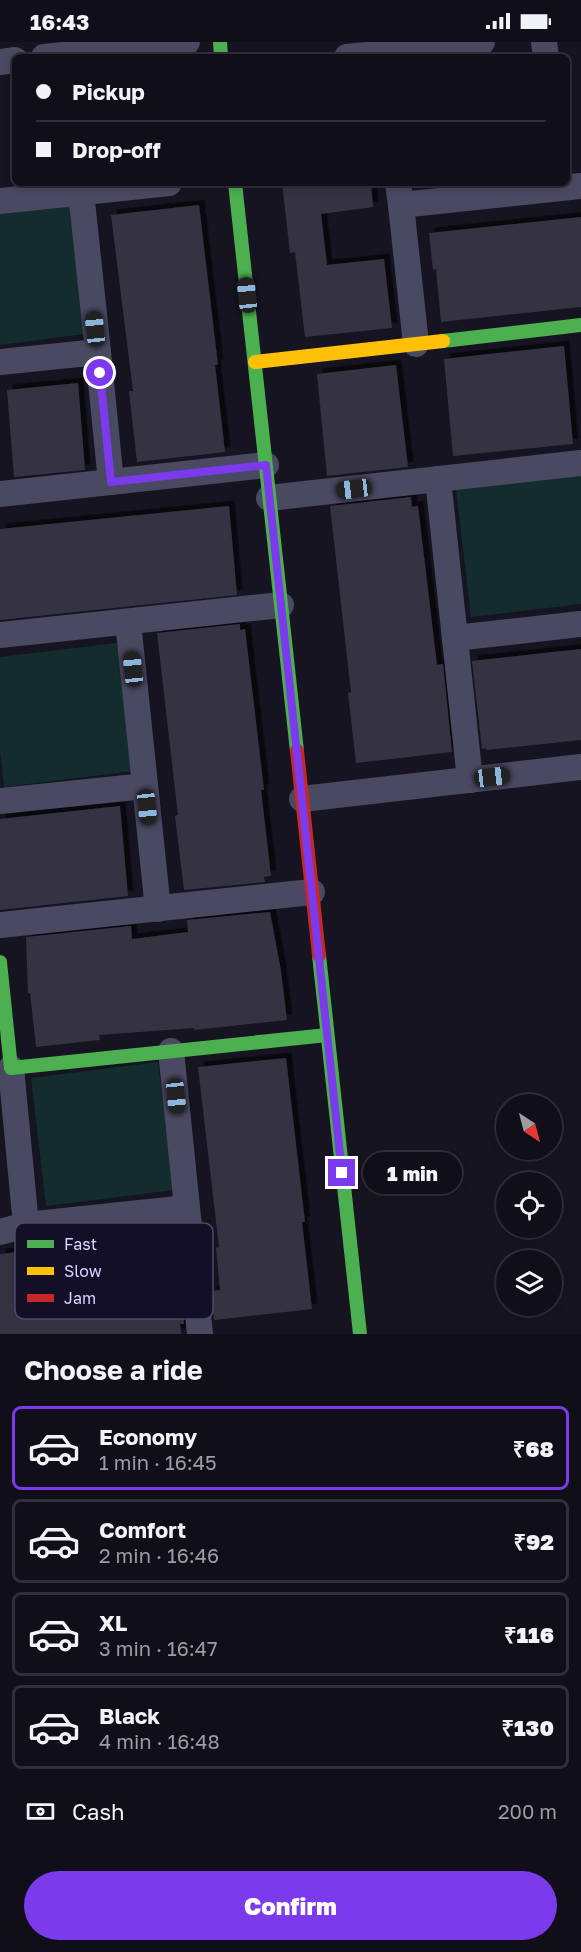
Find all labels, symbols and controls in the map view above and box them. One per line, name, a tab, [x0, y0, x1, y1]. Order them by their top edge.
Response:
text: 16:43	[30, 8, 90, 35]
text: Pickup	[72, 78, 145, 105]
text: Drop-off	[72, 136, 161, 163]
car	[236, 276, 258, 314]
car	[84, 310, 106, 348]
route start	[86, 359, 113, 386]
car	[335, 478, 373, 500]
car	[122, 650, 144, 688]
car	[473, 766, 511, 788]
car	[136, 788, 158, 826]
car	[165, 1077, 187, 1115]
north arrow	[496, 1094, 562, 1160]
map controls	[496, 1094, 562, 1316]
callout: 1 min	[363, 1152, 462, 1194]
route end	[328, 1159, 355, 1186]
text: 1 min	[387, 1161, 438, 1185]
button: locate	[496, 1172, 562, 1238]
legend	[15, 1223, 213, 1319]
text: Fast	[64, 1234, 97, 1254]
button: layers	[496, 1250, 562, 1316]
text: Slow	[64, 1261, 102, 1281]
text: Jam	[64, 1288, 96, 1308]
text: Choose a ride	[24, 1354, 203, 1386]
icon: car	[27, 1421, 81, 1475]
text: Economy	[99, 1423, 197, 1450]
text: ₹68	[513, 1435, 554, 1462]
text: 1 min · 16:45	[99, 1450, 217, 1474]
icon: car	[27, 1514, 81, 1568]
text: Comfort	[99, 1516, 186, 1543]
text: ₹92	[513, 1528, 554, 1555]
text: 2 min · 16:46	[99, 1543, 219, 1567]
icon: car	[27, 1607, 81, 1661]
text: XL	[99, 1609, 127, 1636]
text: ₹116	[504, 1621, 554, 1648]
text: 3 min · 16:47	[99, 1636, 218, 1660]
icon: car	[27, 1700, 81, 1754]
text: Black	[99, 1702, 160, 1729]
text: ₹130	[501, 1714, 554, 1741]
text: 4 min · 16:48	[99, 1729, 220, 1753]
icon: cash	[24, 1795, 57, 1828]
text: Cash	[72, 1798, 125, 1825]
text: 200 m	[498, 1799, 557, 1823]
button: Confirm	[24, 1871, 557, 1940]

